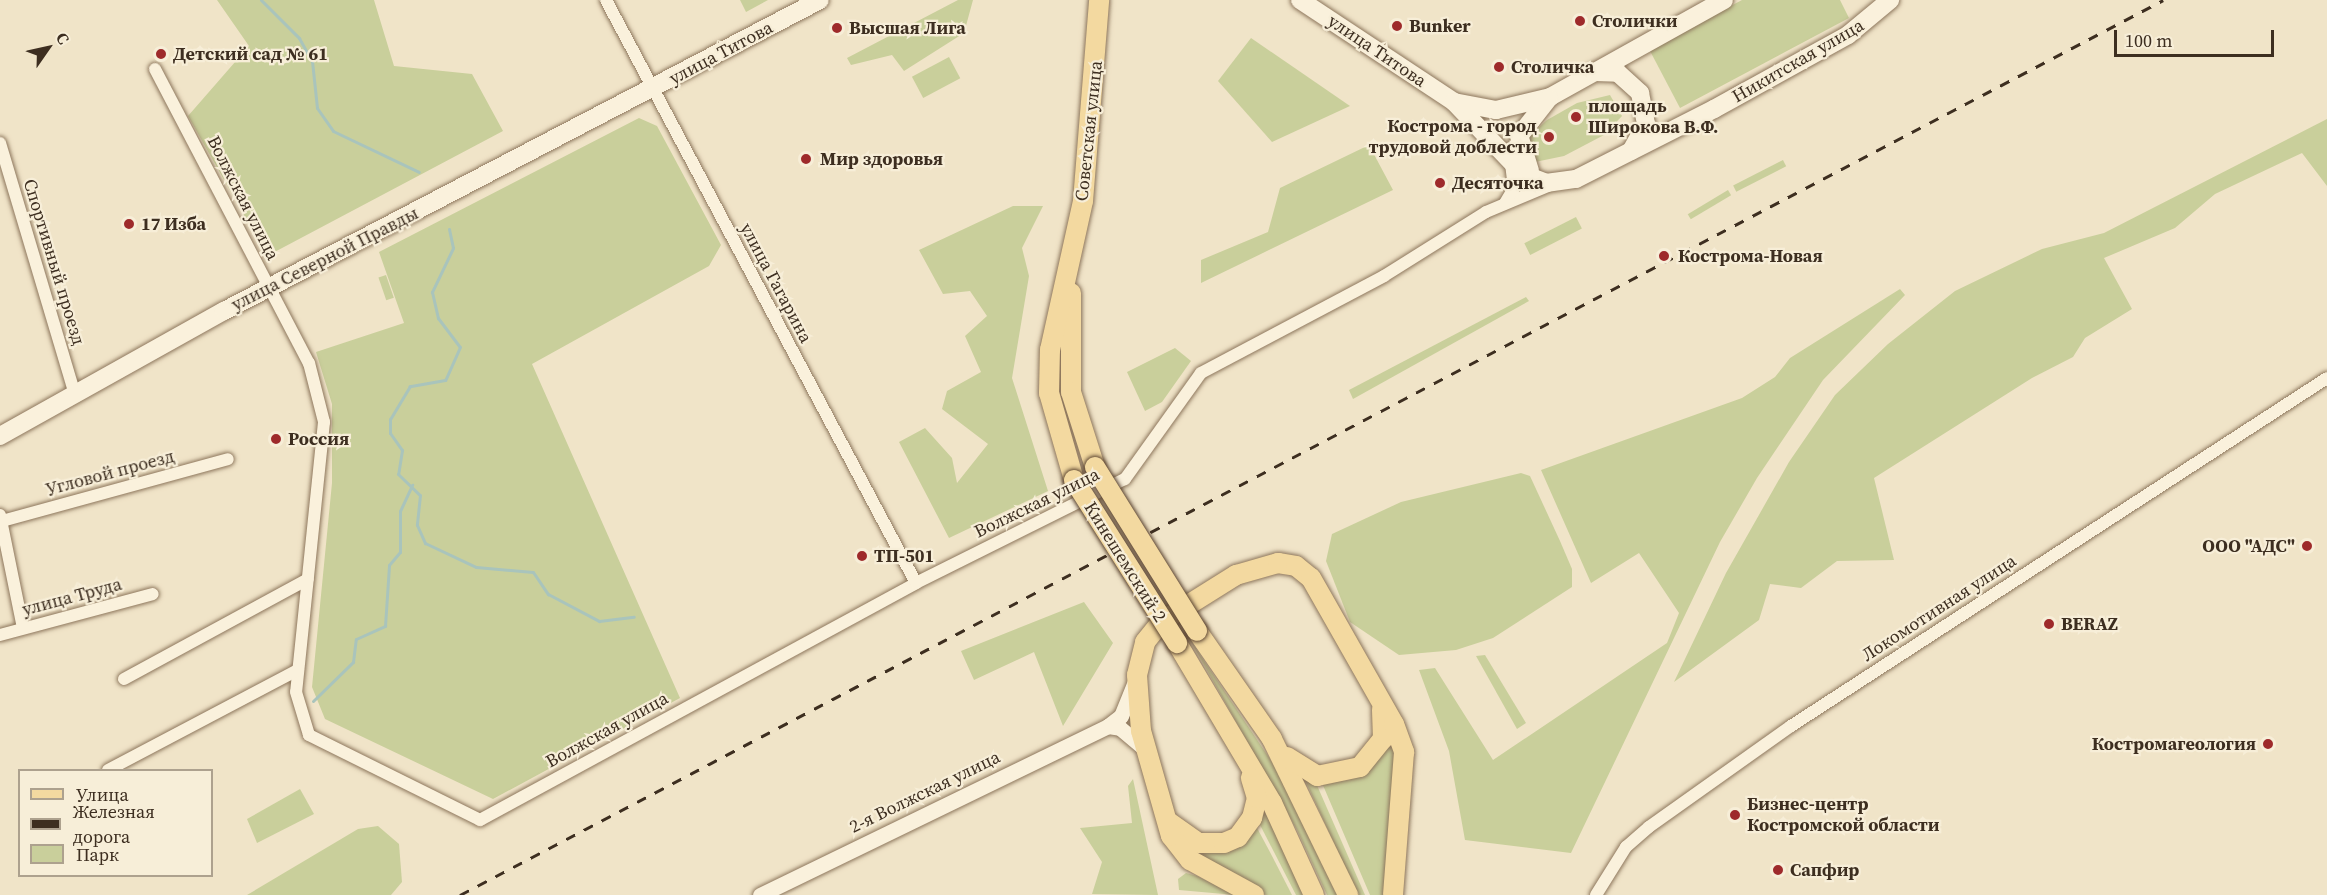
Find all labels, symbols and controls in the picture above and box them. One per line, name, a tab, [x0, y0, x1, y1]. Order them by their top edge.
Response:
street label: улица Титова	[1324, 10, 1430, 92]
place label: Столички	[1592, 10, 1678, 32]
marker: Столички	[1573, 14, 1587, 28]
street label: Никитская улица	[1728, 14, 1868, 108]
place label: Bunker	[1409, 15, 1471, 37]
street label: улица Титова	[665, 17, 777, 89]
place label: Высшая Лига	[849, 17, 966, 39]
north arrow	[18, 18, 78, 78]
scale bar	[2117, 18, 2278, 56]
marker: Bunker	[1390, 19, 1404, 33]
marker: Высшая Лига	[830, 21, 844, 35]
text: С	[51, 28, 75, 48]
text: 100 m	[2125, 28, 2172, 53]
place label: Детский сад № 61	[173, 43, 328, 65]
marker: Детский сад № 61	[154, 47, 168, 61]
place label: Столичка	[1511, 56, 1594, 78]
street label: Советская улица	[1071, 60, 1107, 202]
marker: Столичка	[1492, 60, 1506, 74]
place label: площадь Широкова В.Ф.	[1588, 96, 1718, 138]
marker: площадь Широкова В.Ф.	[1569, 110, 1583, 124]
place label: Кострома - город трудовой доблести	[1369, 116, 1537, 158]
marker: Кострома - город трудовой доблести	[1542, 130, 1556, 144]
street label: Волжская улица	[202, 132, 284, 264]
place label: Мир здоровья	[820, 148, 943, 170]
marker: Мир здоровья	[797, 150, 815, 168]
place label: Десяточка	[1452, 172, 1544, 194]
street label: Спортивный проезд	[18, 176, 90, 348]
marker: Десяточка	[1433, 176, 1447, 190]
street label: улица Северной Правды	[228, 202, 422, 316]
place label: 17 Изба	[141, 213, 206, 235]
marker: 17 Изба	[122, 217, 136, 231]
street label: улица Гагарина	[735, 219, 817, 347]
place label: Кострома-Новая	[1678, 245, 1823, 267]
marker: Кострома-Новая	[1655, 247, 1673, 265]
place label: Россия	[288, 428, 349, 450]
marker: Россия	[269, 432, 283, 446]
street label: Угловой проезд	[43, 445, 177, 501]
street label: Волжская улица	[971, 463, 1103, 543]
street label: Кинешемский-2	[1079, 498, 1171, 626]
place label: ООО "АДС"	[2202, 535, 2295, 557]
marker: ООО "АДС"	[2300, 539, 2314, 553]
place label: ТП-501	[874, 545, 934, 567]
marker: ТП-501	[855, 549, 869, 563]
street label: Локомотивная улица	[1858, 550, 2020, 666]
street label: улица Труда	[20, 573, 124, 621]
place label: BERAZ	[2061, 613, 2118, 635]
marker: BERAZ	[2042, 617, 2056, 631]
street label: Волжская улица	[542, 687, 672, 773]
place label: Костромагеология	[2092, 733, 2256, 755]
marker: Костромагеология	[2261, 737, 2275, 751]
street label: 2-я Волжская улица	[846, 746, 1004, 838]
legend	[18, 769, 213, 877]
text: Улица	[76, 782, 129, 807]
place label: Бизнес-центр Костромской области	[1747, 794, 1939, 836]
text: Железная дорога	[73, 799, 155, 849]
marker: Бизнес-центр Костромской области	[1728, 808, 1742, 822]
text: Парк	[76, 842, 119, 867]
place label: Сапфир	[1790, 859, 1859, 881]
marker: Сапфир	[1771, 863, 1785, 877]

